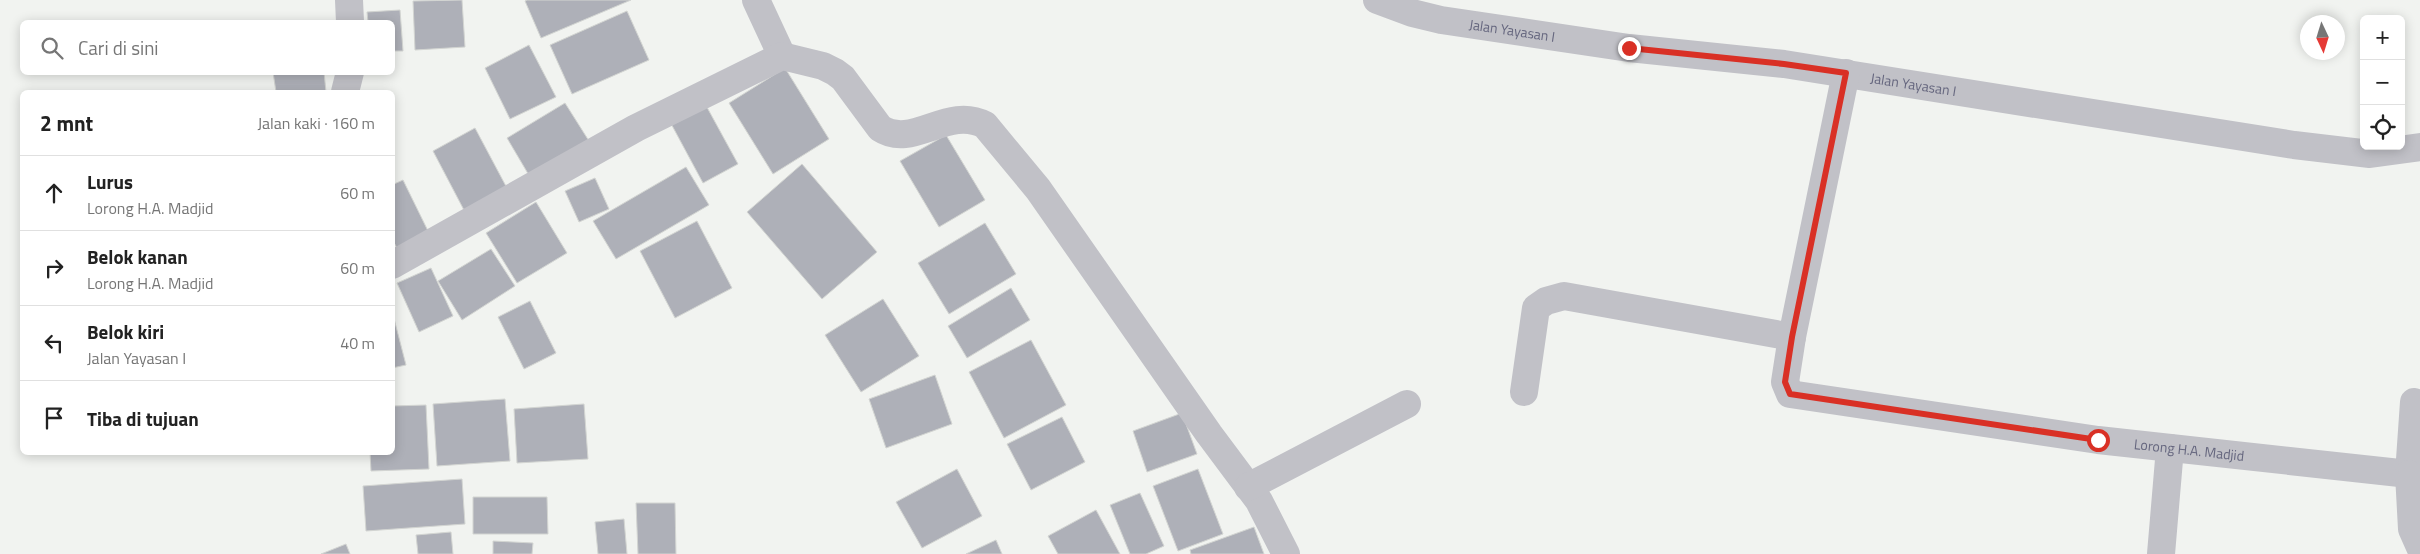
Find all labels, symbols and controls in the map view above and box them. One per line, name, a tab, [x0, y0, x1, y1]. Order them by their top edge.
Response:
street label: Jalan Yayasan I	[1468, 13, 1557, 47]
north arrow	[2300, 15, 2345, 60]
map controls	[2360, 15, 2405, 150]
button: +	[2360, 15, 2405, 60]
search box	[20, 20, 395, 75]
text: Cari di sini	[78, 33, 159, 62]
icon: search	[38, 34, 66, 62]
route end	[1618, 37, 1641, 60]
button: −	[2360, 60, 2405, 105]
street label: Jalan Yayasan I	[1869, 67, 1958, 101]
button: locate	[2360, 105, 2405, 150]
text: 2 mnt	[40, 107, 93, 139]
text: Jalan kaki · 160 m	[257, 111, 375, 135]
text: Lurus	[87, 167, 133, 196]
icon: ahead	[40, 179, 68, 207]
text: 60 m	[340, 181, 375, 205]
text: Lorong H.A. Madjid	[87, 196, 213, 220]
text: Belok kanan	[87, 242, 188, 271]
icon: right	[40, 254, 68, 282]
text: 60 m	[340, 256, 375, 280]
text: Lorong H.A. Madjid	[87, 271, 213, 295]
text: Belok kiri	[87, 317, 164, 346]
icon: left	[40, 329, 68, 357]
text: 40 m	[340, 331, 375, 355]
text: Jalan Yayasan I	[87, 346, 186, 370]
icon: arrive	[40, 404, 68, 432]
text: Tiba di tujuan	[87, 404, 199, 433]
route start	[2087, 429, 2110, 452]
street label: Lorong H.A. Madjid	[2133, 433, 2245, 466]

